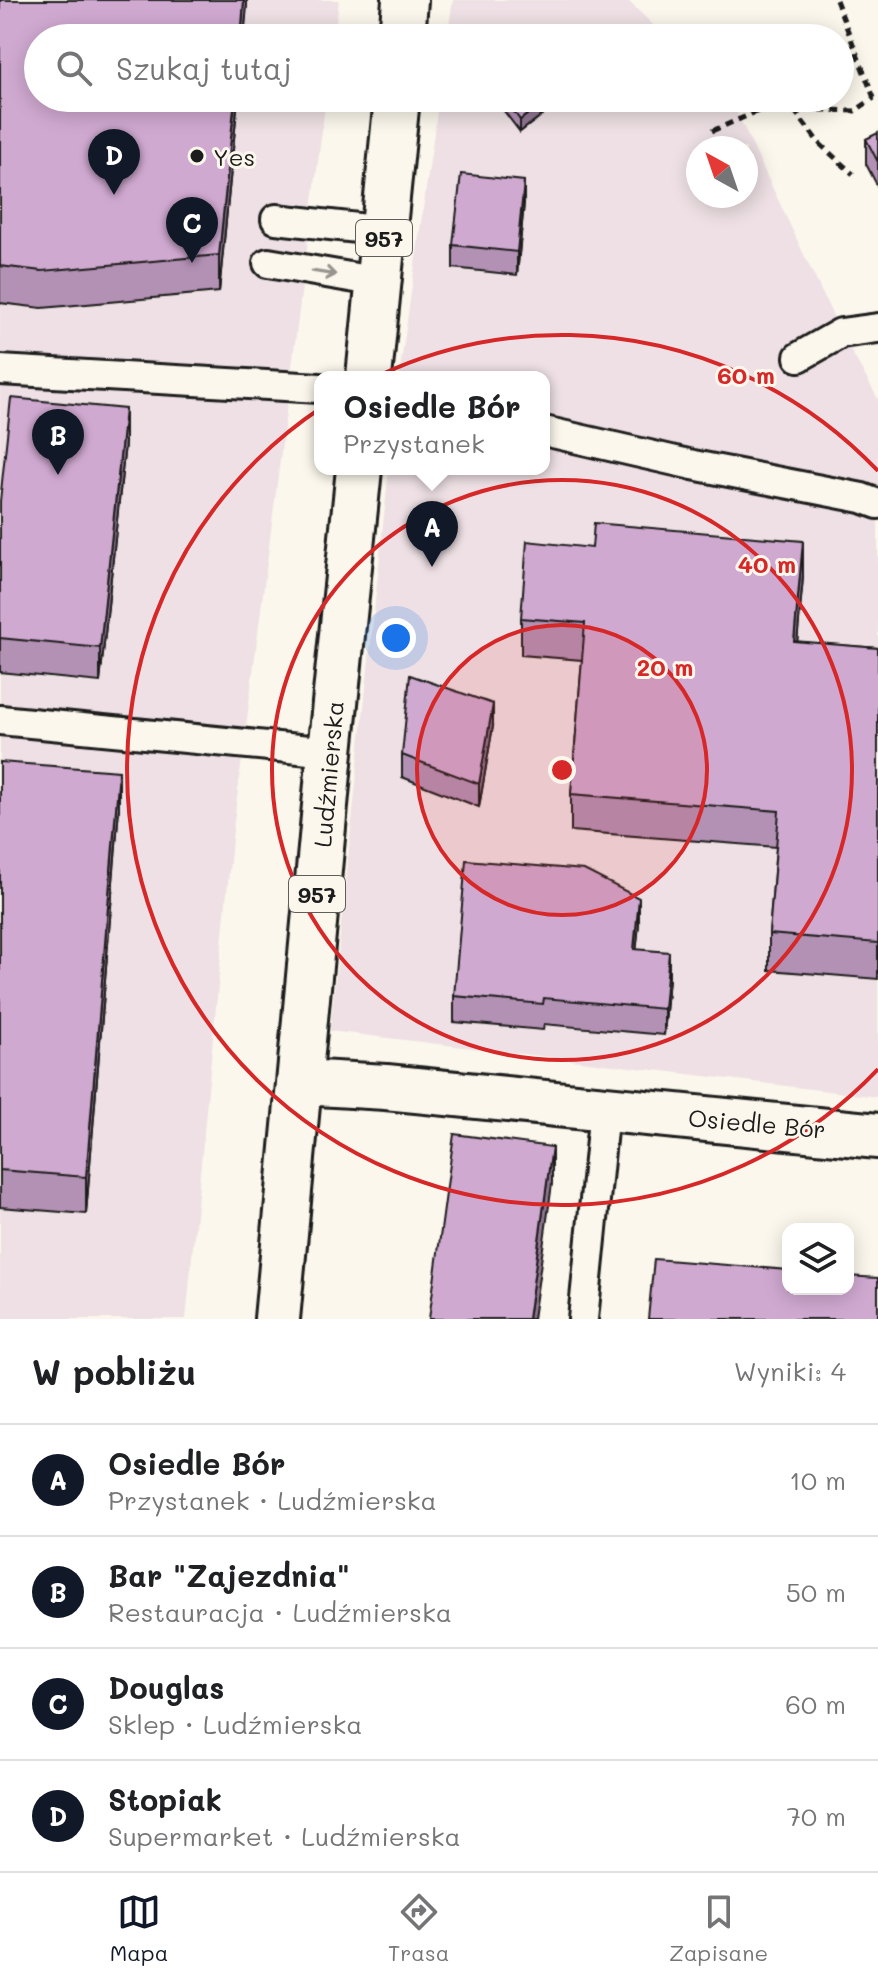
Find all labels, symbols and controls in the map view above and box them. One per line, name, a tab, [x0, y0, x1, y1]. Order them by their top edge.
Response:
search box	[24, 24, 854, 112]
icon: search	[52, 46, 96, 90]
text: Szukaj tutaj	[116, 48, 292, 88]
pin: D	[88, 129, 140, 195]
north arrow	[686, 136, 758, 208]
place label: Yes	[213, 141, 255, 172]
marker: Yes	[188, 147, 206, 165]
pin: C	[166, 197, 218, 263]
road number: 957	[356, 220, 412, 256]
one-way arrow	[311, 266, 336, 281]
text: 60 m	[717, 359, 775, 390]
popup	[314, 371, 550, 475]
text: Osiedle Bór	[343, 386, 521, 426]
pin: B	[32, 409, 84, 475]
text: Przystanek	[343, 426, 485, 460]
pin: A	[406, 501, 458, 567]
text: 40 m	[738, 548, 796, 579]
your location	[376, 618, 416, 658]
text: 20 m	[637, 651, 693, 682]
street label: Ludźmierska	[306, 699, 350, 849]
centre of rings	[548, 756, 576, 784]
road number: 957	[289, 876, 345, 912]
street label: Osiedle Bór	[687, 1102, 827, 1144]
map controls	[782, 1223, 854, 1295]
button: layers	[782, 1223, 854, 1295]
text: W pobliżu	[32, 1349, 196, 1394]
text: Wyniki: 4	[734, 1354, 846, 1388]
text: Osiedle Bór	[108, 1443, 285, 1483]
text: A	[49, 1463, 67, 1497]
text: 10 m	[789, 1463, 846, 1497]
text: Przystanek · Ludźmierska	[108, 1483, 437, 1517]
text: Bar "Zajezdnia"	[108, 1555, 350, 1595]
text: B	[49, 1575, 67, 1609]
text: 50 m	[786, 1575, 846, 1609]
text: Restauracja · Ludźmierska	[108, 1595, 452, 1629]
text: Douglas	[108, 1667, 224, 1707]
text: C	[48, 1687, 68, 1721]
text: 60 m	[785, 1687, 846, 1721]
text: Sklep · Ludźmierska	[108, 1707, 362, 1741]
text: Stopiak	[108, 1779, 222, 1819]
text: D	[49, 1799, 67, 1833]
text: 70 m	[786, 1799, 846, 1833]
text: Supermarket · Ludźmierska	[108, 1819, 461, 1853]
tab: Mapa	[110, 1890, 168, 1967]
tab: Trasa	[388, 1890, 449, 1967]
tab: Zapisane	[669, 1890, 768, 1967]

